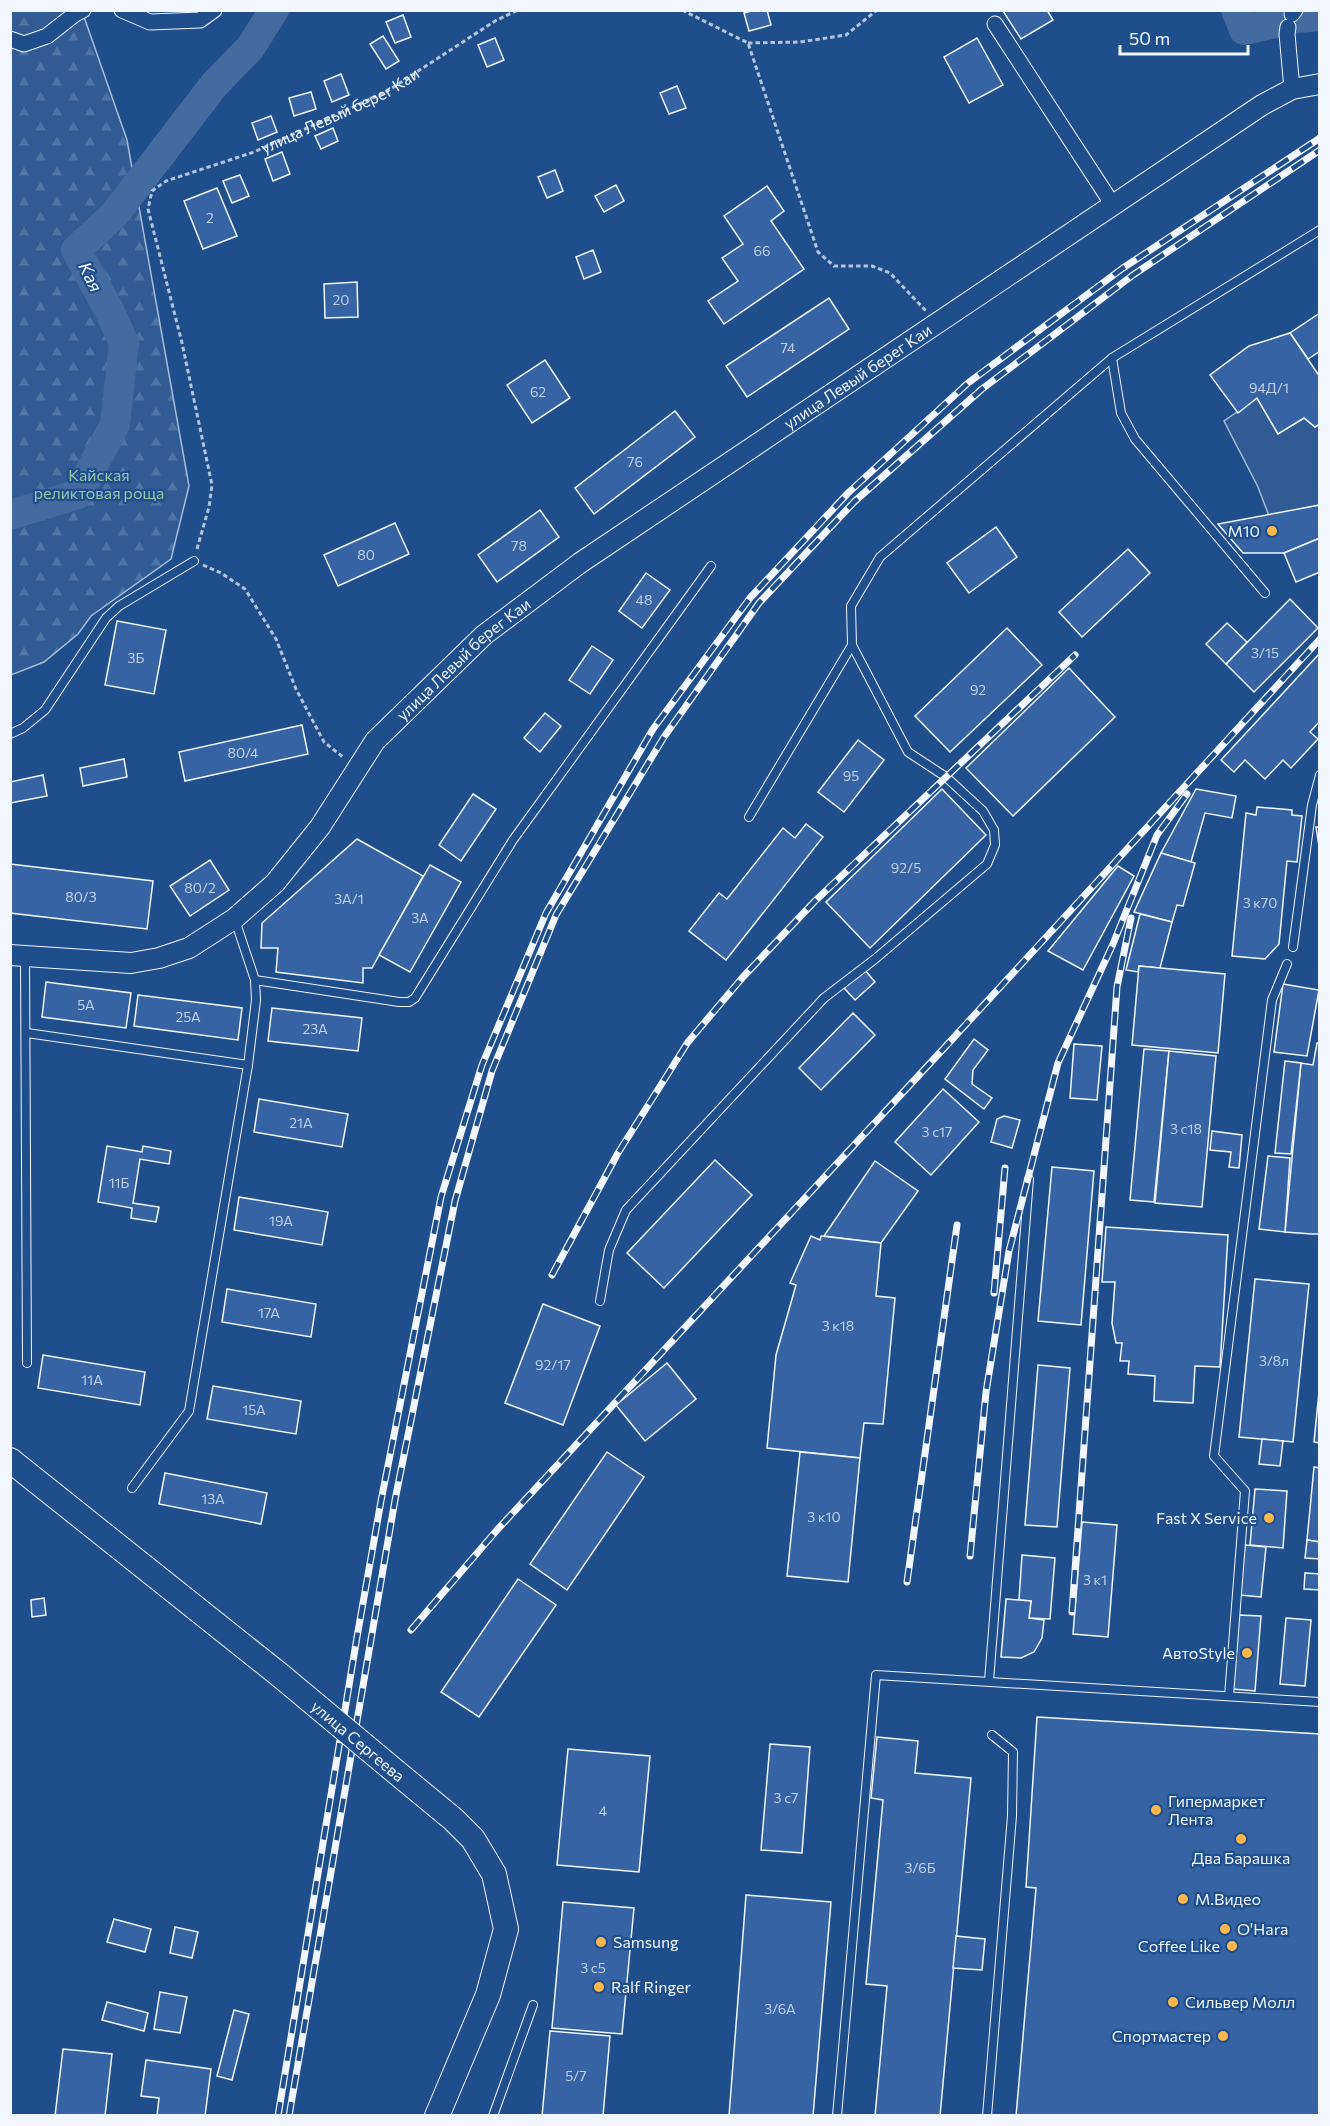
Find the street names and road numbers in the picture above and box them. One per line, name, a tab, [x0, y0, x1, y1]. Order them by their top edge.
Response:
street label: улица Левый берег Каи	[258, 63, 422, 157]
street label: улица Левый берег Каи	[780, 320, 935, 432]
street label: улица Левый берег Каи	[392, 594, 534, 724]
street label: улица Сергеева	[308, 1696, 409, 1785]

